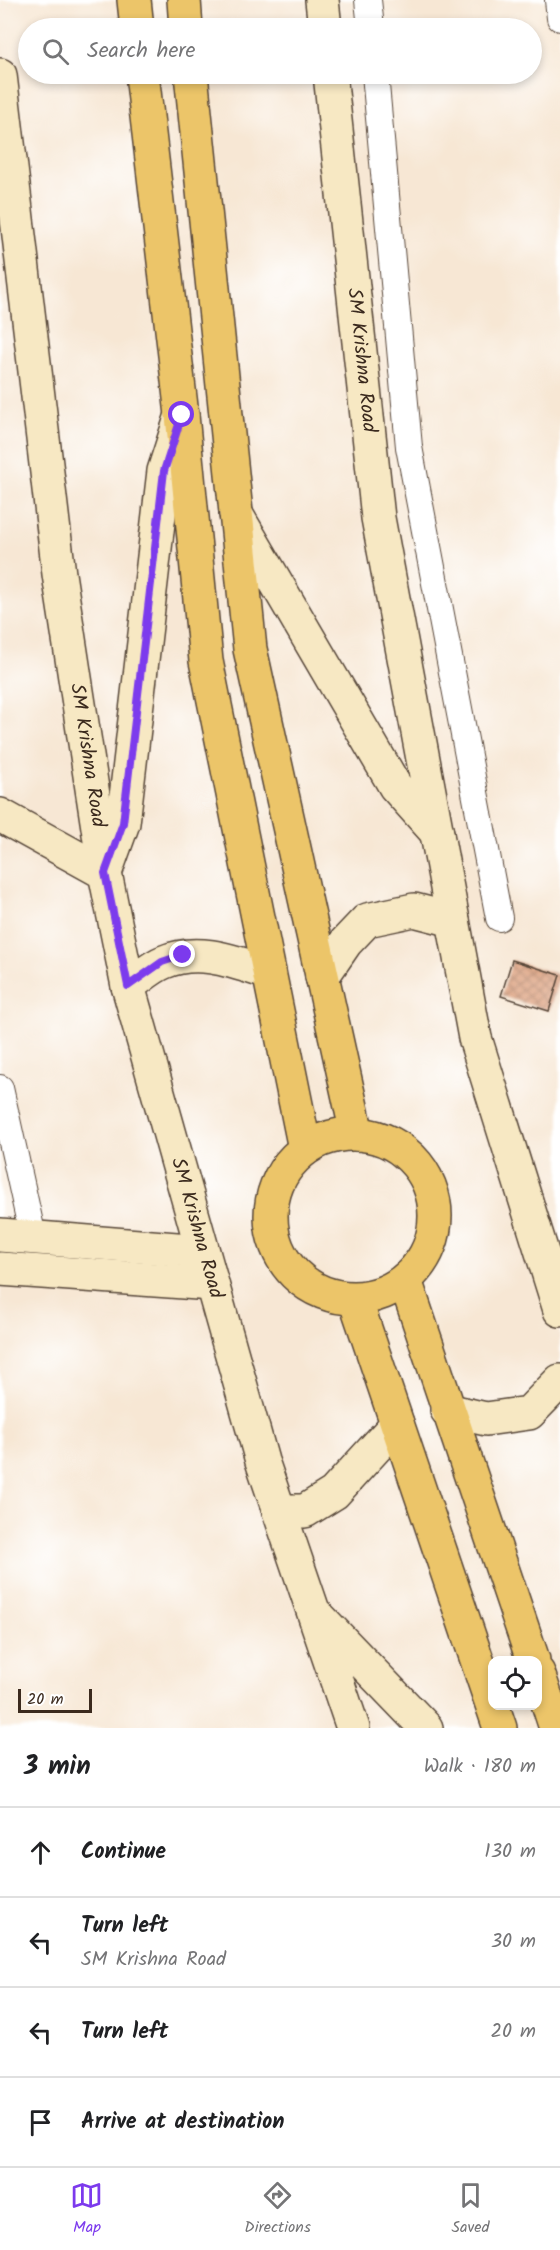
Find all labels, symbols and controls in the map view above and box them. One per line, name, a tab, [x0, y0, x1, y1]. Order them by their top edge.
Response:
search box	[18, 18, 542, 84]
text: Search here	[87, 34, 195, 69]
icon: search	[39, 35, 72, 68]
street label: SM Krishna Road	[337, 286, 385, 435]
route start	[168, 401, 194, 427]
street label: SM Krishna Road	[60, 681, 114, 831]
route end	[169, 941, 195, 967]
street label: SM Krishna Road	[161, 1154, 232, 1303]
map controls	[488, 1656, 542, 1710]
button: locate	[488, 1656, 542, 1710]
scale bar	[18, 1686, 92, 1714]
text: 20 m	[27, 1687, 63, 1712]
text: 3 min	[24, 1746, 91, 1788]
text: Walk · 180 m	[424, 1751, 536, 1783]
text: Continue	[81, 1835, 166, 1870]
icon: ahead	[24, 1836, 57, 1869]
text: 130 m	[484, 1836, 536, 1868]
text: Turn left	[81, 1909, 168, 1944]
icon: left	[24, 1926, 57, 1959]
text: 30 m	[491, 1926, 536, 1958]
text: SM Krishna Road	[81, 1944, 226, 1976]
text: Turn left	[81, 2015, 168, 2050]
icon: left	[24, 2016, 57, 2049]
text: 20 m	[490, 2016, 536, 2048]
text: Arrive at destination	[81, 2105, 284, 2140]
icon: arrive	[24, 2106, 57, 2139]
tab: Map	[70, 2179, 103, 2240]
tab: Directions	[244, 2179, 311, 2240]
tab: Saved	[452, 2179, 490, 2240]

